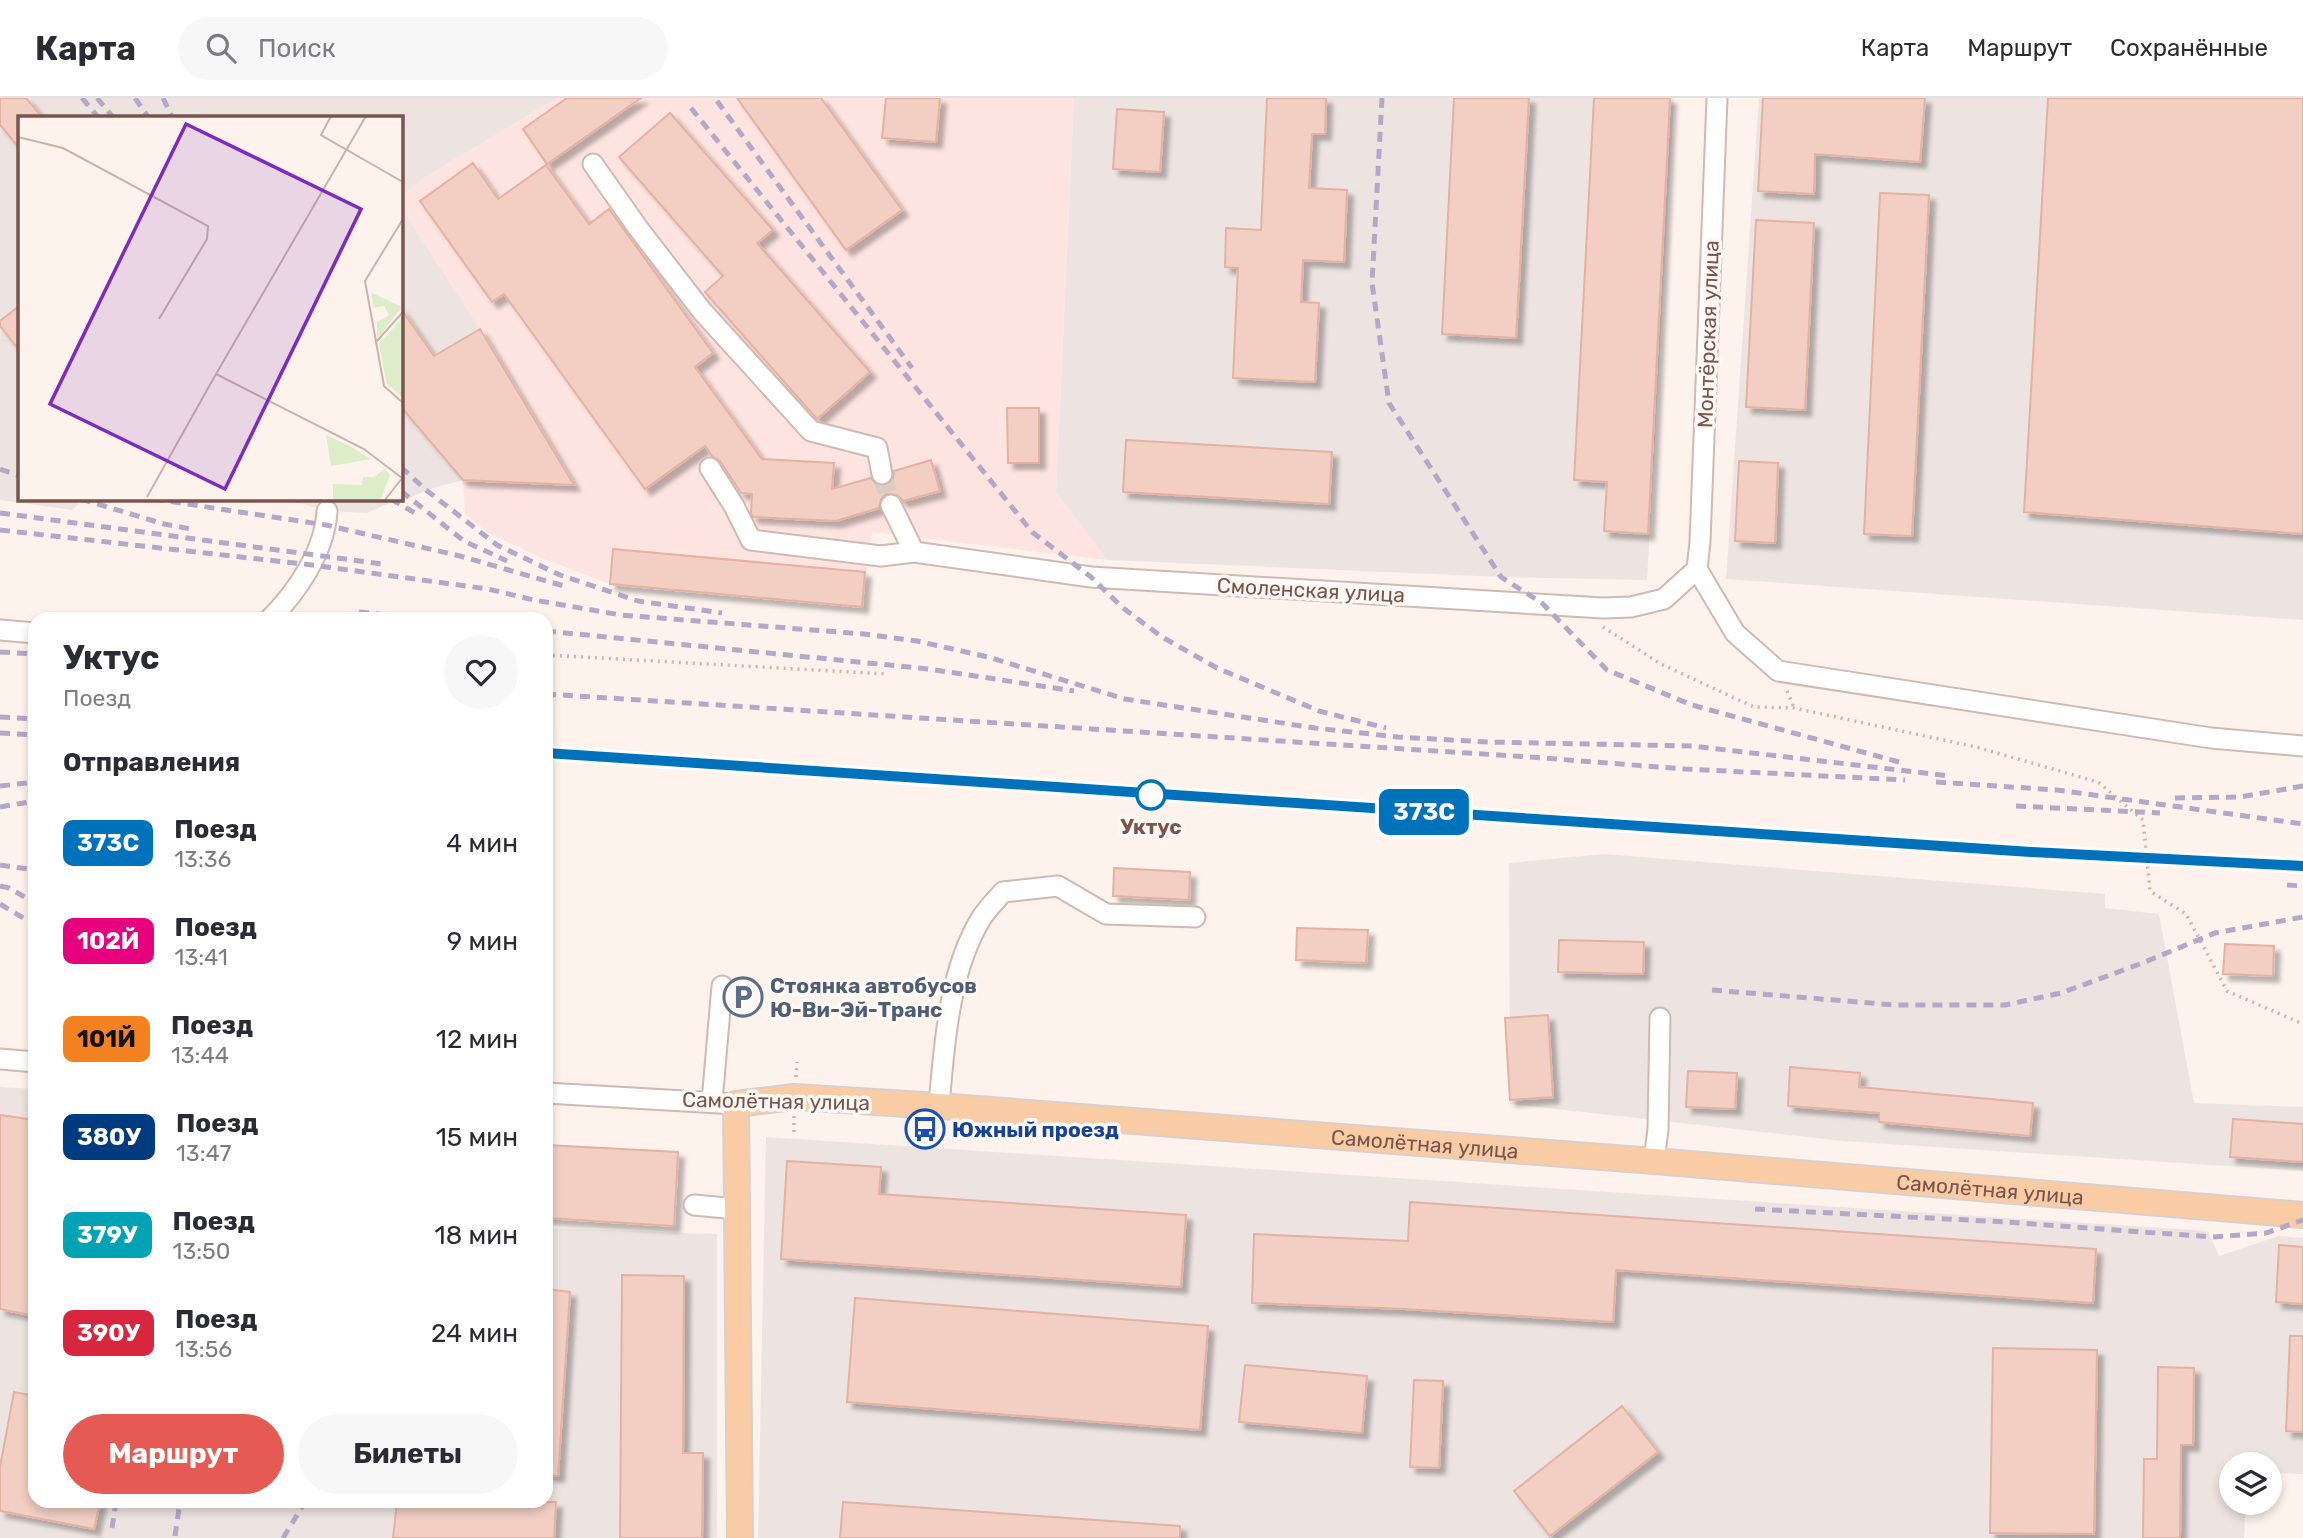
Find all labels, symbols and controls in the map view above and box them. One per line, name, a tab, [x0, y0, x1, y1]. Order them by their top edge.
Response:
search box	[178, 17, 668, 80]
text: Карта	[35, 29, 136, 68]
icon: search	[202, 29, 240, 67]
text: Поиск	[258, 33, 336, 64]
text: Карта	[1861, 34, 1929, 62]
text: Маршрут	[1967, 34, 2072, 62]
text: Сохранённые	[2110, 34, 2268, 62]
inset map	[18, 116, 402, 500]
street label: Монтёрская улица	[1692, 240, 1724, 428]
street label: Смоленская улица	[1216, 573, 1406, 607]
button: heart	[444, 635, 518, 709]
text: Уктус	[63, 638, 159, 677]
text: Поезд	[63, 684, 131, 712]
text: Отправления	[63, 747, 240, 778]
marker: Уктус	[1136, 780, 1166, 810]
line badge: 373C	[1375, 789, 1473, 835]
text: 373C	[1393, 798, 1455, 826]
text: Поезд	[174, 814, 257, 845]
place label: Уктус	[1120, 814, 1182, 839]
text: 4 мин	[446, 828, 518, 859]
text: 373C	[77, 829, 139, 857]
text: 13:36	[174, 845, 231, 873]
text: Поезд	[175, 912, 257, 943]
text: 9 мин	[447, 926, 518, 957]
text: 102Й	[77, 927, 140, 955]
text: 13:41	[175, 943, 228, 971]
place label: Стоянка автобусов Ю-Ви-Эй-Транс	[770, 973, 977, 1022]
parking icon: Стоянка автобусов Ю-Ви-Эй-Транс	[722, 976, 764, 1018]
text: Поезд	[171, 1010, 253, 1041]
text: 12 мин	[436, 1024, 518, 1055]
text: 101Й	[77, 1025, 136, 1053]
text: 13:44	[171, 1041, 229, 1069]
street label: Самолётная улица	[682, 1087, 870, 1115]
text: Поезд	[176, 1108, 258, 1139]
bus stop icon: Южный проезд	[904, 1108, 946, 1150]
place label: Южный проезд	[952, 1117, 1119, 1142]
text: 15 мин	[436, 1122, 518, 1153]
text: 380У	[77, 1123, 141, 1151]
street label: Самолётная улица	[1330, 1124, 1519, 1163]
text: 13:47	[176, 1139, 231, 1167]
street label: Самолётная улица	[1895, 1169, 2085, 1209]
text: Поезд	[173, 1206, 255, 1237]
text: 18 мин	[435, 1220, 518, 1251]
text: 379У	[77, 1221, 138, 1249]
text: 13:50	[173, 1237, 230, 1265]
text: Поезд	[175, 1304, 257, 1335]
text: 24 мин	[431, 1318, 518, 1349]
text: 390У	[77, 1319, 140, 1347]
text: 13:56	[175, 1335, 232, 1363]
button: Маршрут	[63, 1414, 284, 1494]
button: Билеты	[298, 1414, 518, 1494]
map controls	[2219, 1452, 2282, 1515]
button: layers	[2219, 1452, 2282, 1515]

